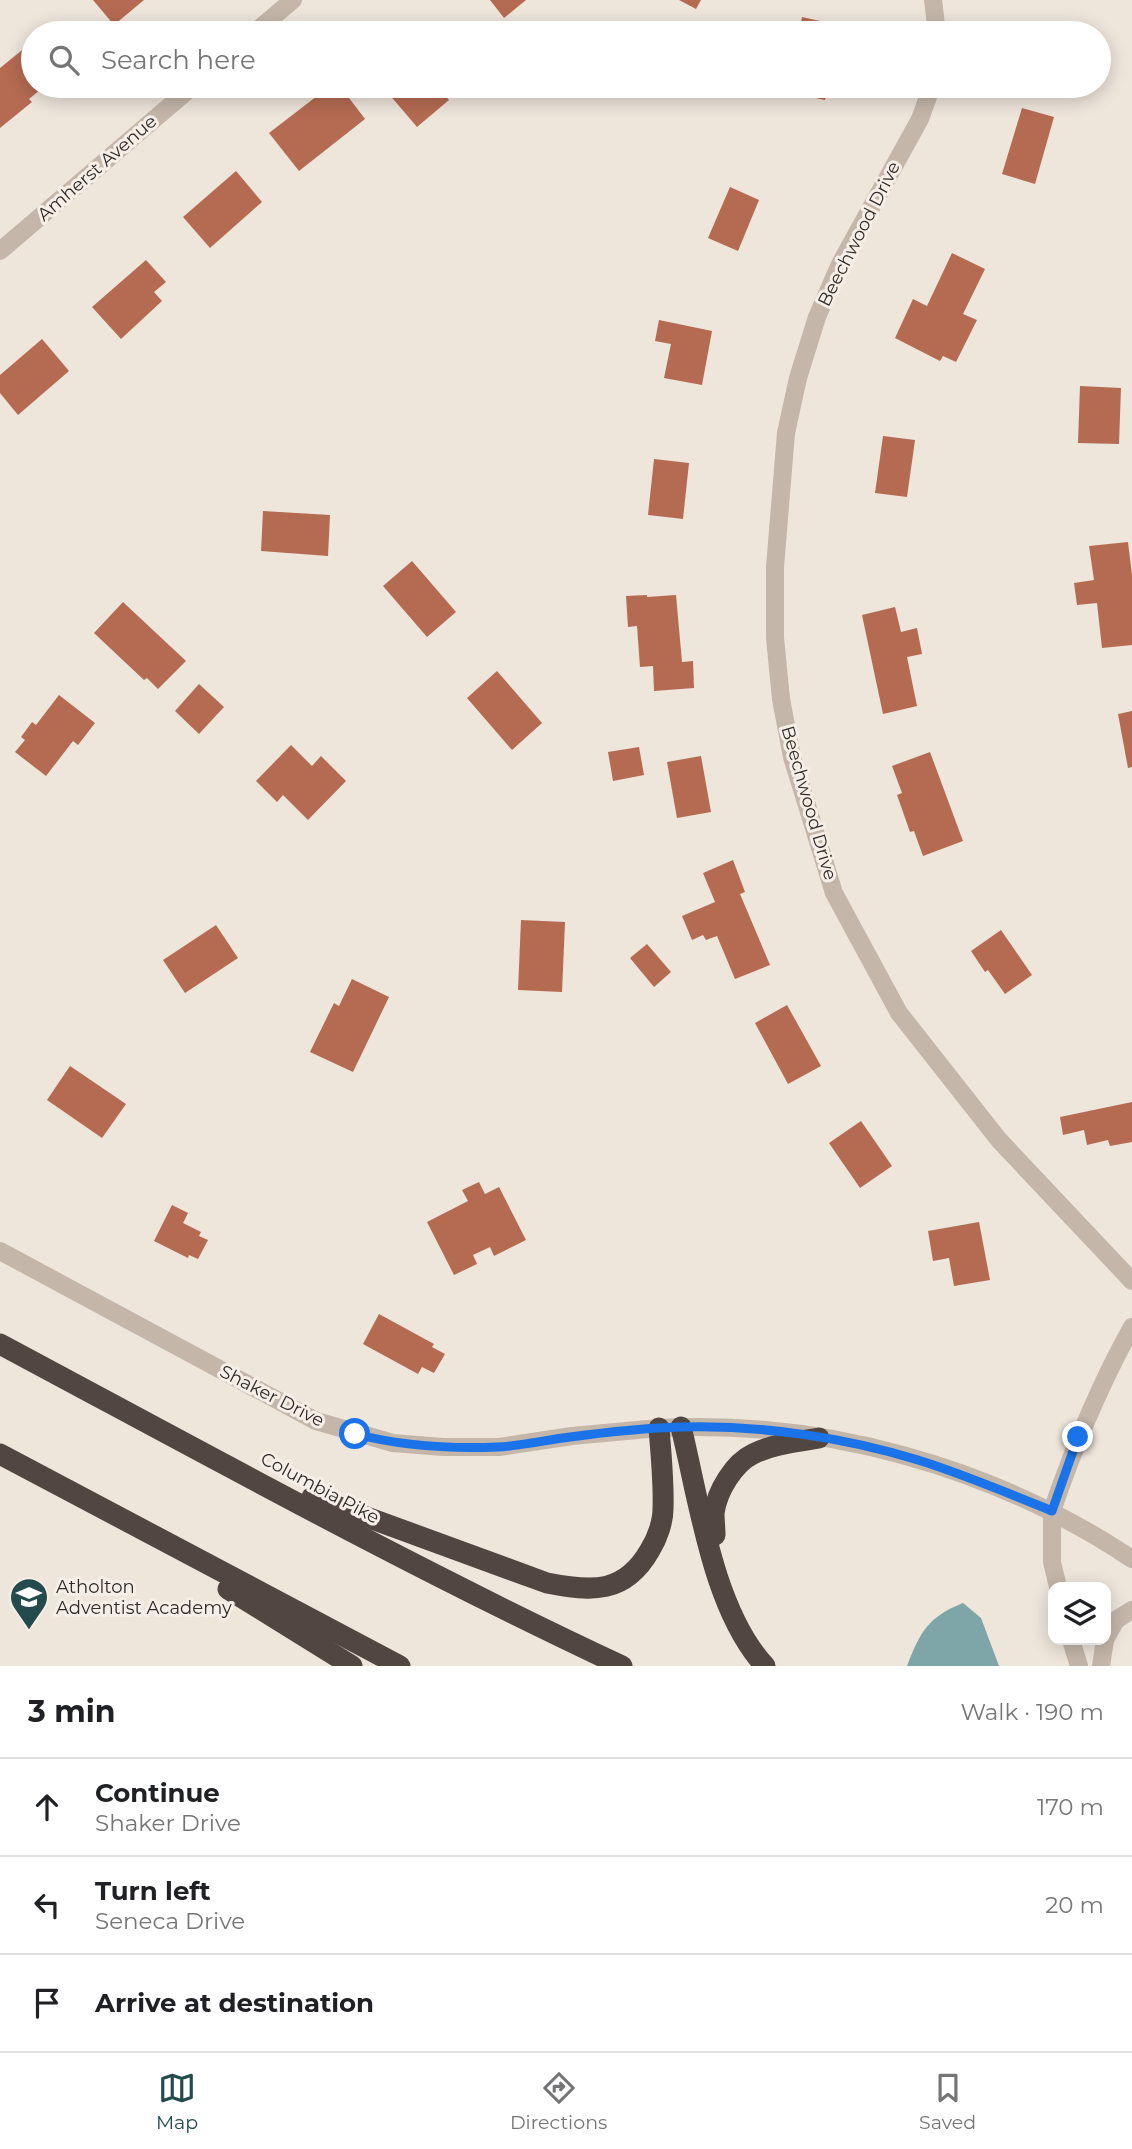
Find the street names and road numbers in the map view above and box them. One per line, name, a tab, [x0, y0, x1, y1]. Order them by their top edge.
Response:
street label: Amherst Avenue	[33, 110, 161, 226]
street label: Beechwood Drive	[813, 158, 905, 310]
street label: Beechwood Drive	[776, 723, 842, 883]
street label: Shaker Drive	[216, 1360, 328, 1432]
street label: Columbia Pike	[257, 1448, 383, 1529]

